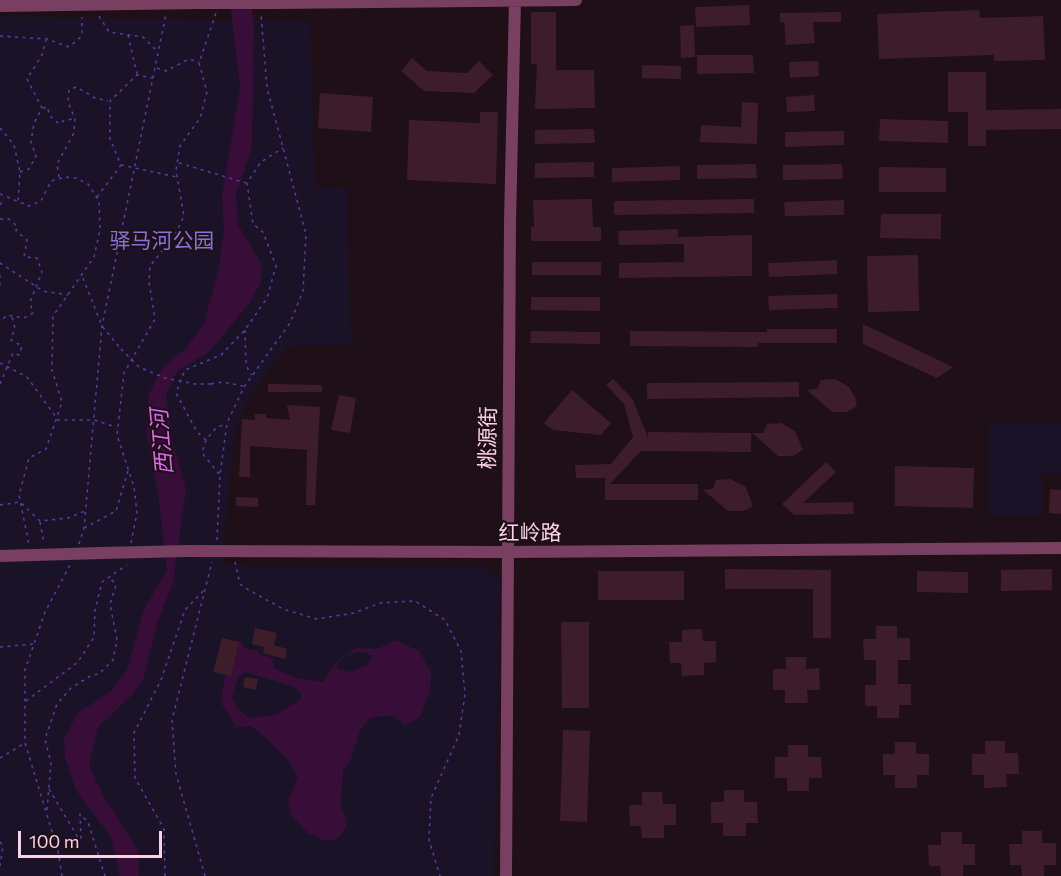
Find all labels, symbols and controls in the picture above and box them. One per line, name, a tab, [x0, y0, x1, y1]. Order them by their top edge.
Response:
park label: 驿马河公园	[110, 228, 214, 254]
street label: 桃源街	[475, 406, 501, 470]
water label: 西江河	[146, 408, 178, 476]
street label: 红岭路	[499, 520, 561, 546]
scale bar	[21, 819, 165, 857]
text: 100 m	[29, 830, 79, 852]

